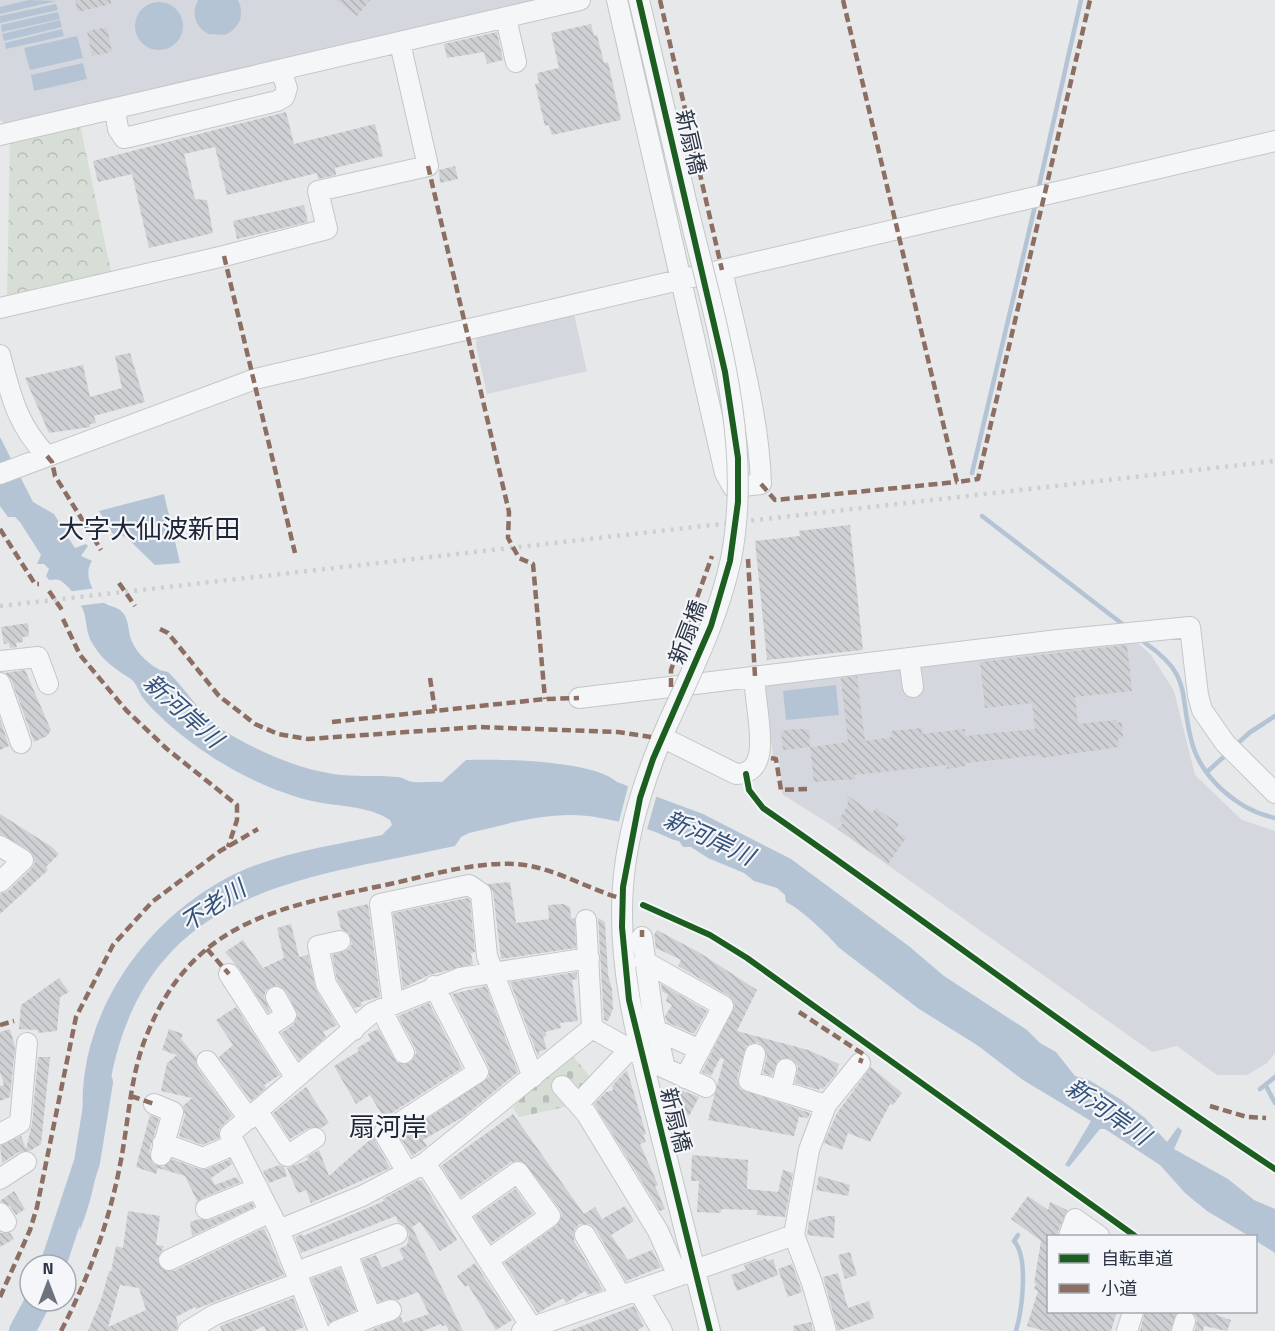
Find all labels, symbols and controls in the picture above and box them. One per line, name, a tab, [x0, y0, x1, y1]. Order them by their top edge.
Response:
street label: 新扇橋	[667, 106, 715, 178]
district label: 大字大仙波新田	[58, 509, 240, 548]
street label: 新扇橋	[659, 595, 715, 669]
water label: 新河岸川	[136, 665, 234, 758]
water label: 新河岸川	[658, 800, 763, 875]
water label: 不老川	[172, 869, 255, 940]
water label: 新河岸川	[1059, 1069, 1161, 1155]
street label: 新扇橋	[652, 1084, 700, 1156]
district label: 扇河岸	[349, 1107, 427, 1146]
legend	[1047, 1235, 1257, 1313]
text: 自転車道	[1101, 1245, 1173, 1272]
north arrow	[18, 1253, 78, 1313]
text: N	[42, 1256, 54, 1280]
text: 小道	[1101, 1275, 1137, 1302]

